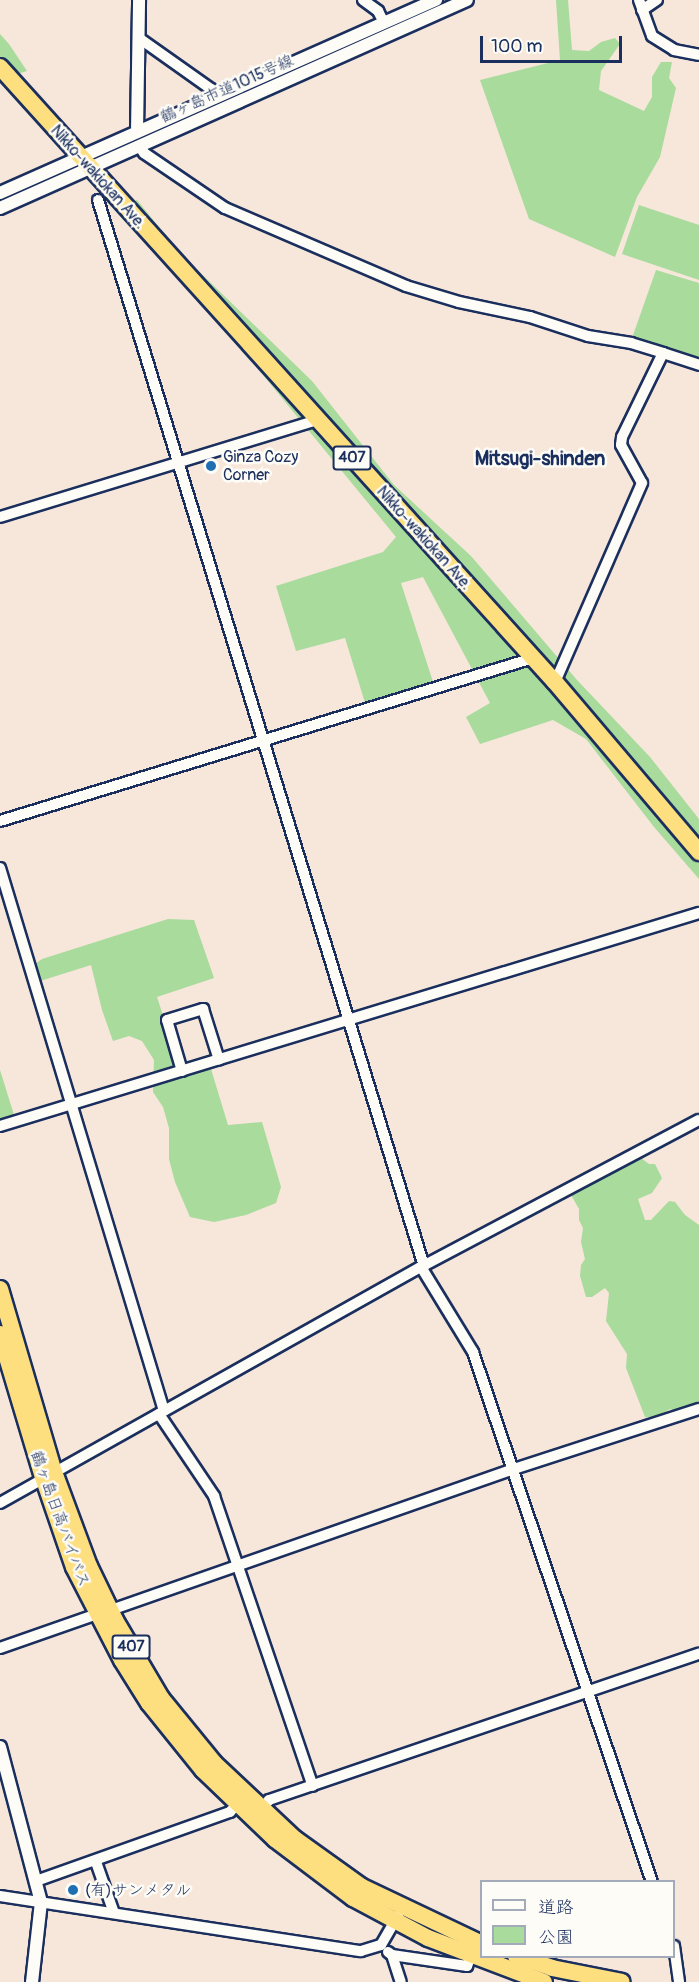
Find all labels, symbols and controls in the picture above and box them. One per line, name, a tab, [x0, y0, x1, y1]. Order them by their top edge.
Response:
scale bar	[483, 24, 626, 62]
text: 100 m	[491, 35, 543, 58]
street label: 鶴ヶ島市道1015号線	[157, 51, 297, 127]
street label: Nikko-wakiokan Ave.	[46, 121, 150, 233]
road number: 407	[332, 446, 372, 470]
district label: Mitsugi-shinden	[475, 446, 605, 470]
place label: Ginza Cozy Corner	[223, 447, 298, 485]
marker: Ginza Cozy Corner	[204, 459, 218, 473]
street label: Nikko-wakiokan Ave.	[372, 482, 476, 594]
street label: 鶴ヶ島日高バイパス	[26, 1448, 94, 1590]
road number: 407	[112, 1635, 150, 1659]
place label: (有)サンメタル	[85, 1880, 192, 1900]
legend	[480, 1880, 675, 1958]
marker: (有)サンメタル	[66, 1883, 80, 1897]
text: 道路	[538, 1896, 574, 1919]
text: 公園	[538, 1926, 574, 1949]

